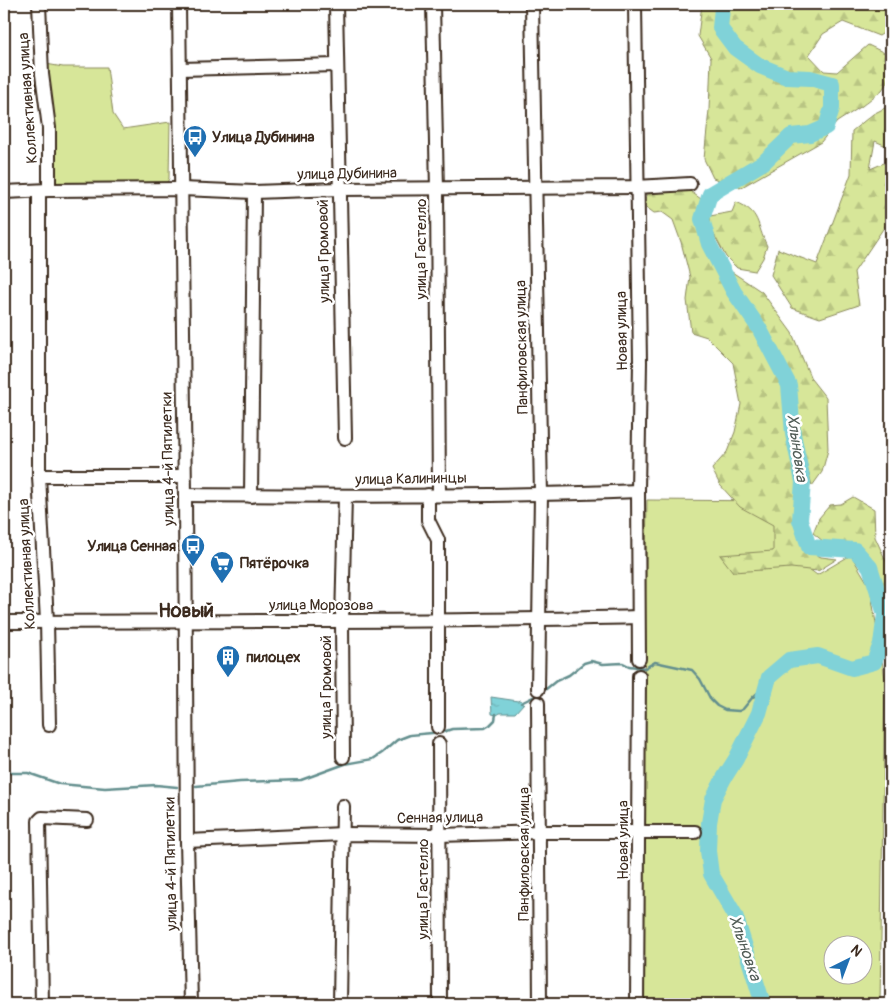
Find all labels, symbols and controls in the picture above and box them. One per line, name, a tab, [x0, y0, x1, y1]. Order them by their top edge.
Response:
street label: Коллективная улица	[14, 32, 42, 164]
bus stop icon: Улица Дубинина	[182, 124, 208, 158]
place label: Улица Дубинина	[212, 128, 315, 147]
street label: улица Дубинина	[296, 164, 397, 184]
street label: улица Громовой	[314, 199, 334, 304]
street label: улица Гастелло	[412, 199, 431, 300]
street label: Панфиловская улица	[511, 280, 533, 414]
street label: Новая улица	[612, 291, 632, 371]
street label: улица 4-й Пятилетки	[157, 392, 179, 527]
water label: Хлыновка	[782, 413, 812, 484]
street label: улица Калининцы	[354, 469, 467, 489]
street label: Коллективная улица	[14, 498, 40, 630]
bus stop icon: Улица Сенная	[180, 533, 206, 567]
place label: Улица Сенная	[87, 537, 176, 556]
supermarket icon: Пятёрочка	[209, 550, 235, 584]
place label: Пятёрочка	[240, 554, 309, 573]
street label: улица Морозова	[268, 596, 373, 615]
district label: Новый	[158, 598, 214, 623]
street label: улица Громовой	[317, 635, 336, 740]
building icon: пилоцех	[215, 644, 241, 678]
place label: пилоцех	[246, 648, 301, 667]
street label: Панфиловская улица	[515, 787, 534, 921]
street label: улица 4-й Пятилетки	[160, 797, 182, 932]
street label: Новая улица	[614, 800, 633, 880]
street label: Сенная улица	[397, 808, 483, 828]
street label: улица Гастелло	[414, 839, 433, 940]
water label: Хлыновка	[725, 913, 766, 985]
north arrow	[822, 936, 872, 986]
text: N	[847, 941, 866, 960]

